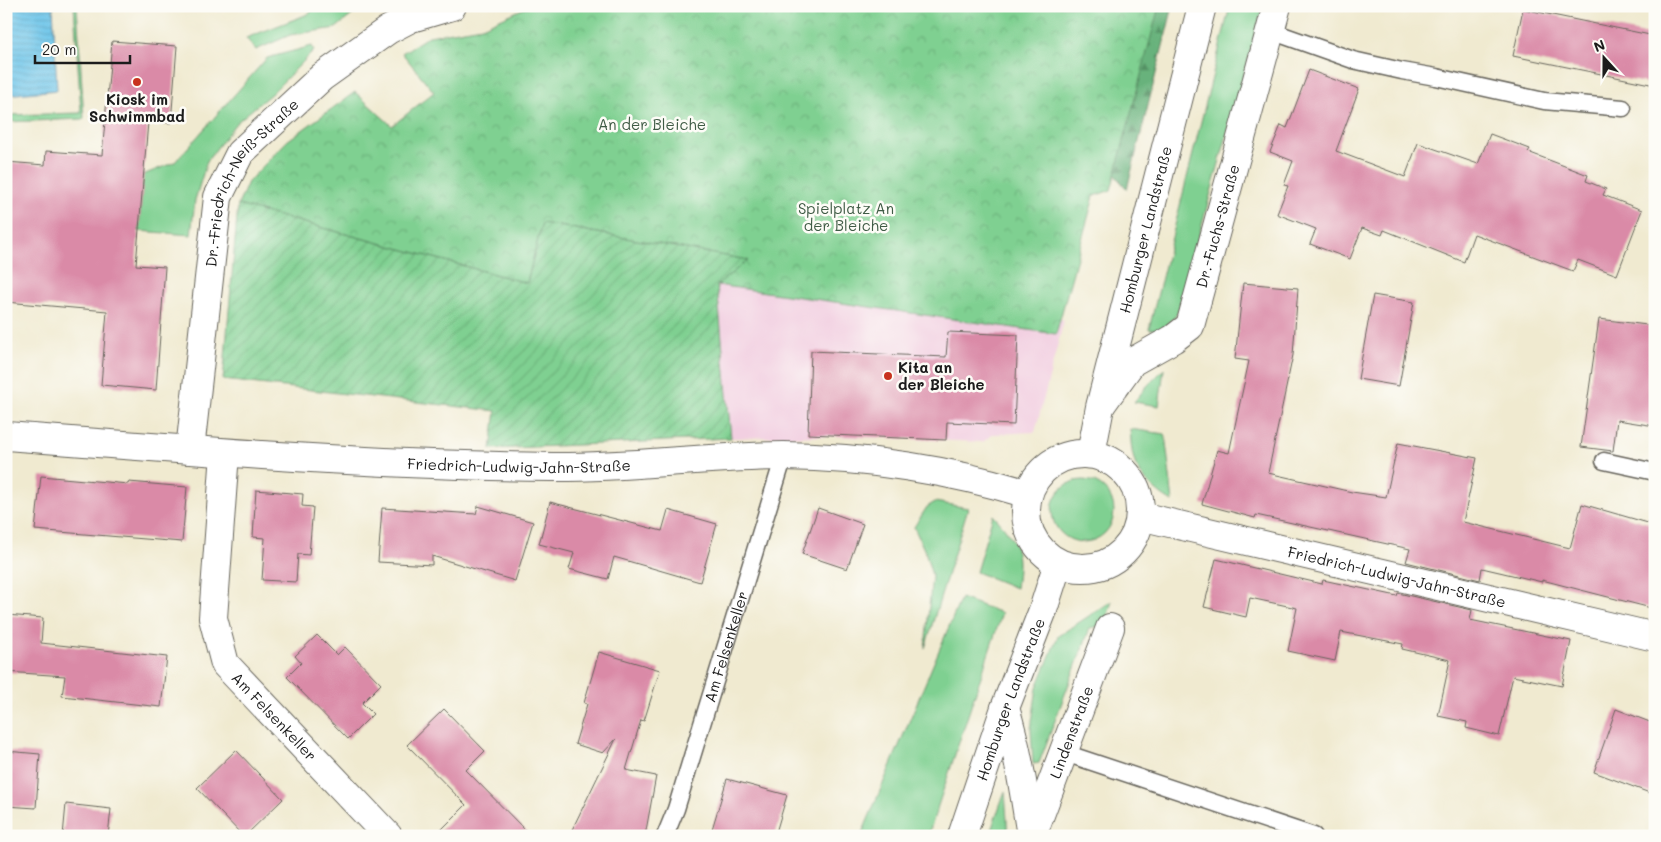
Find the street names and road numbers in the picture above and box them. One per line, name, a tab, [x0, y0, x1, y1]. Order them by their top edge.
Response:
street label: Dr.-Friedrich-Neiß-Straße	[200, 94, 302, 268]
street label: Homburger Landstraße	[1114, 144, 1176, 315]
street label: Dr.-Fuchs-Straße	[1191, 162, 1243, 290]
street label: Friedrich-Ludwig-Jahn-Straße	[407, 453, 631, 477]
street label: Friedrich-Ludwig-Jahn-Straße	[1286, 541, 1508, 612]
street label: Am Felsenkeller	[699, 589, 752, 705]
street label: Homburger Landstraße	[971, 615, 1049, 783]
street label: Am Felsenkeller	[228, 668, 321, 765]
street label: Lindenstraße	[1044, 683, 1097, 781]

